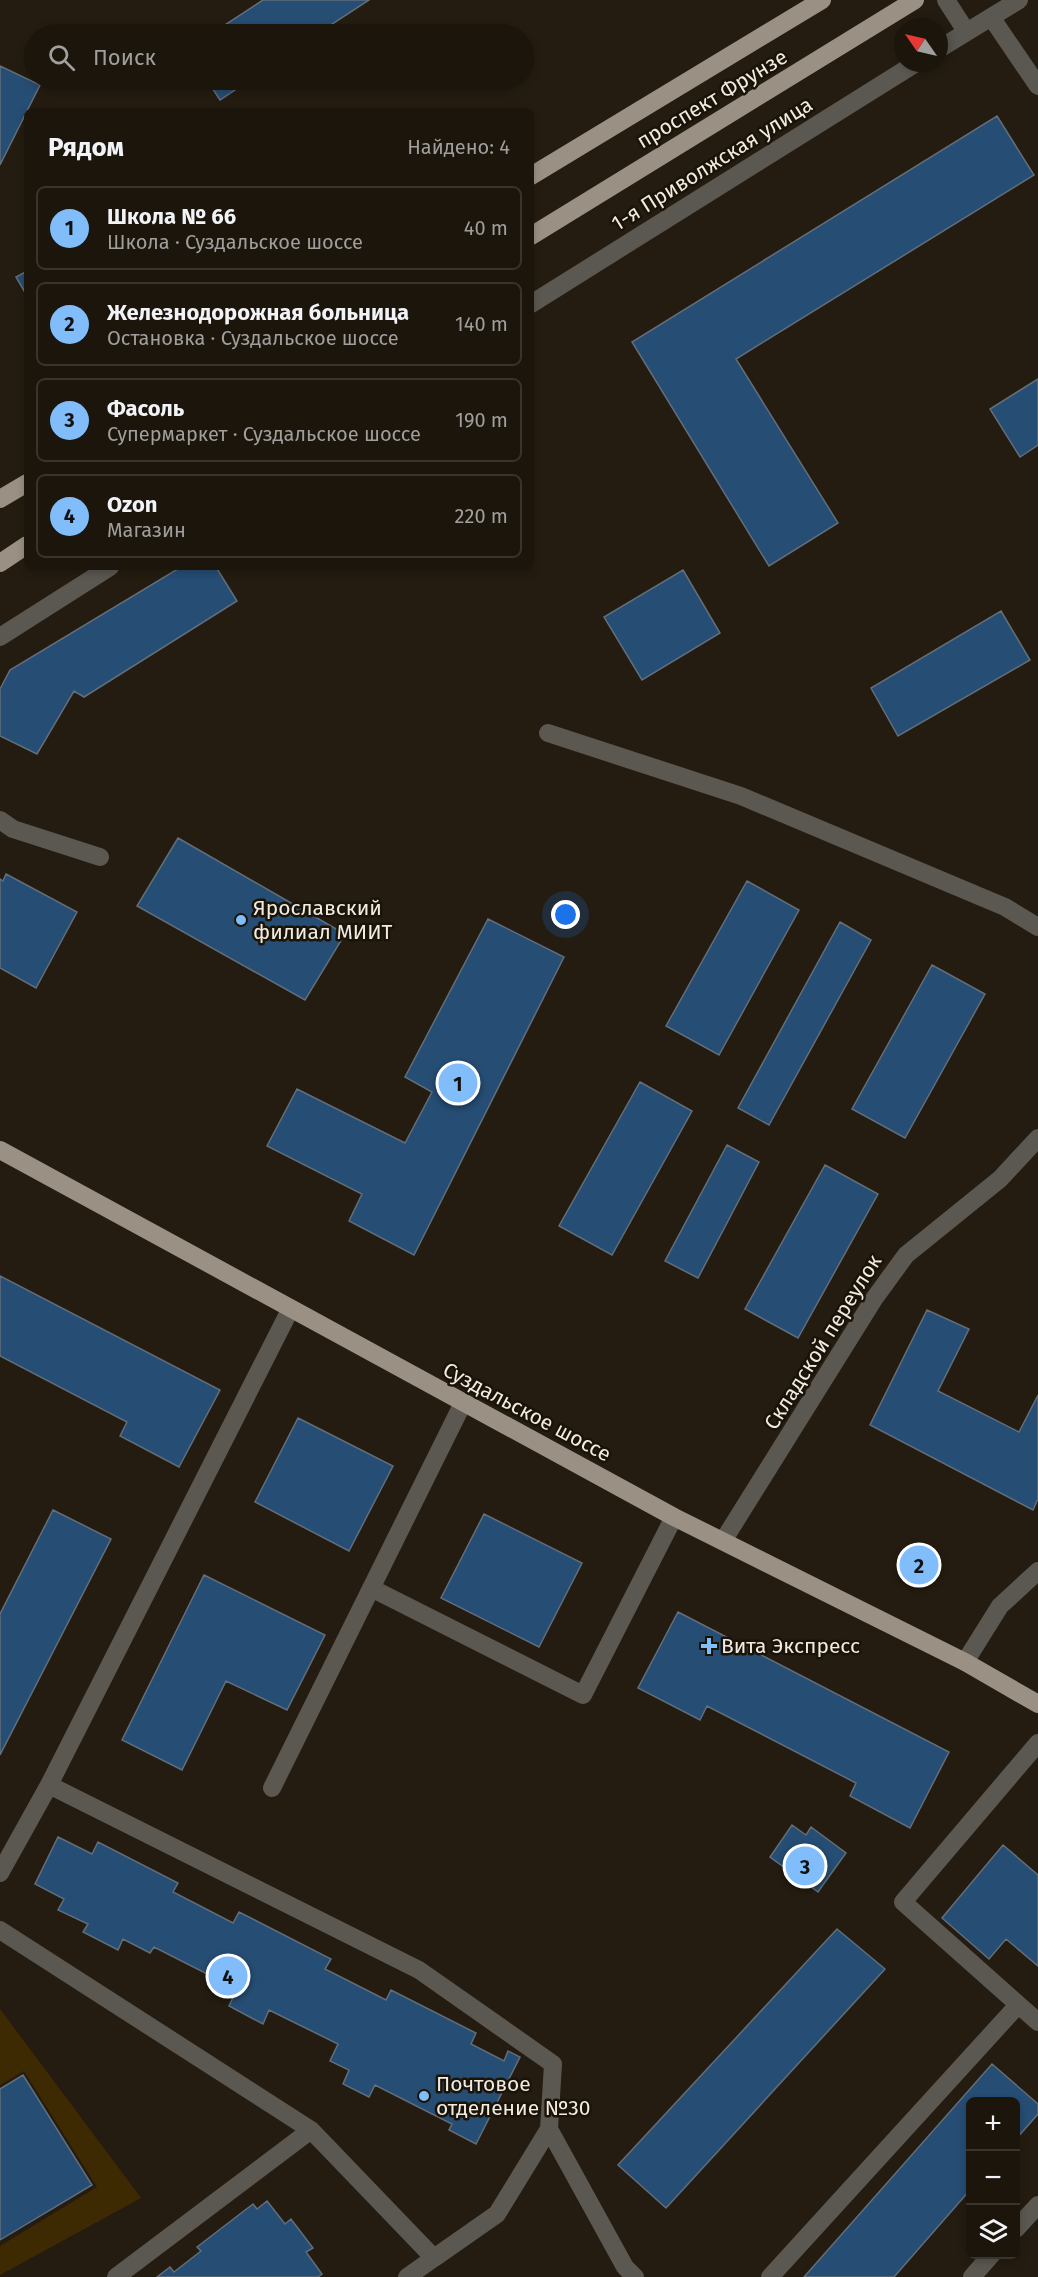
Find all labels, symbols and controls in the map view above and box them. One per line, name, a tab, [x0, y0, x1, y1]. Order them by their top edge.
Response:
north arrow	[894, 18, 948, 72]
search box	[24, 24, 534, 90]
icon: search	[45, 41, 78, 74]
text: Поиск	[93, 44, 156, 71]
street label: проспект Фрунзе	[632, 44, 792, 154]
street label: 1-я Приволжская улица	[607, 91, 817, 237]
text: Рядом	[48, 132, 124, 163]
text: Найдено: 4	[407, 135, 510, 159]
text: Школа № 66	[107, 203, 236, 230]
text: 1	[65, 216, 74, 240]
text: 40 m	[464, 216, 508, 240]
text: Школа · Суздальское шоссе	[107, 230, 363, 254]
text: Железнодорожная больница	[107, 299, 409, 326]
text: 2	[64, 312, 75, 336]
text: 140 m	[455, 312, 508, 336]
text: Остановка · Суздальское шоссе	[107, 326, 399, 350]
text: Фасоль	[107, 395, 184, 422]
text: 3	[64, 408, 75, 432]
text: 190 m	[455, 408, 508, 432]
text: Супермаркет · Суздальское шоссе	[107, 422, 421, 446]
text: Ozon	[107, 491, 157, 518]
text: 4	[64, 504, 75, 528]
text: 220 m	[455, 504, 508, 528]
text: Магазин	[107, 518, 186, 542]
place label: Ярославский филиал МИИТ	[253, 895, 393, 945]
your location	[551, 900, 580, 929]
marker: Ярославский филиал МИИТ	[234, 913, 248, 927]
pin: 1	[438, 1060, 478, 1106]
street label: Складской переулок	[759, 1249, 888, 1434]
street label: Суздальское шоссе	[438, 1357, 616, 1467]
pin: 2	[900, 1542, 938, 1588]
place label: Вита Экспресс	[721, 1633, 860, 1659]
marker: Вита Экспресс	[702, 1639, 716, 1653]
pin: 3	[786, 1844, 824, 1888]
pin: 4	[208, 1954, 248, 1998]
place label: Почтовое отделение №30	[436, 2071, 590, 2121]
marker: Почтовое отделение №30	[417, 2089, 431, 2103]
map controls	[966, 2097, 1020, 2259]
button: +	[966, 2097, 1020, 2151]
button: −	[966, 2151, 1020, 2205]
button: layers	[966, 2205, 1020, 2259]

